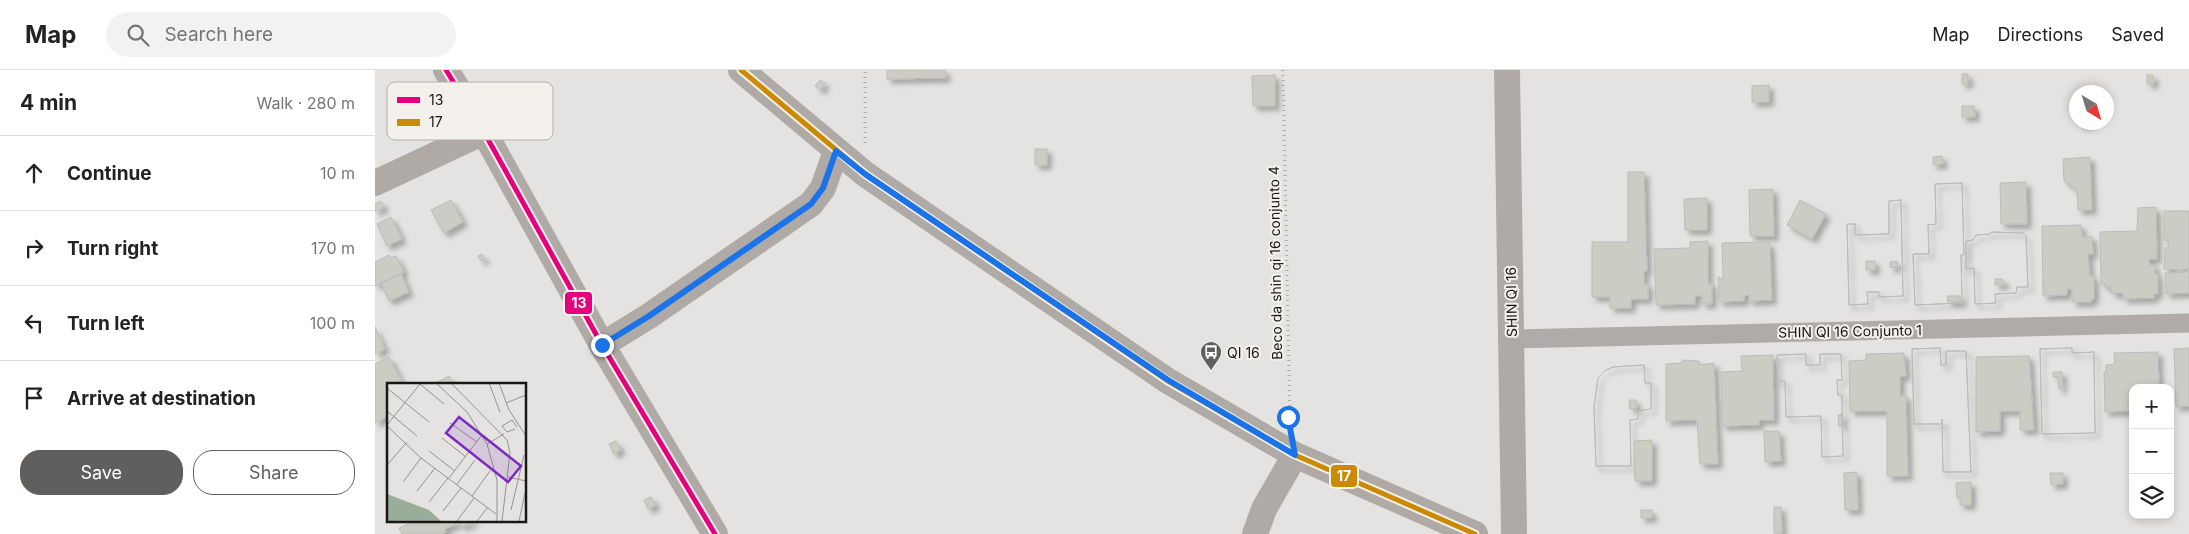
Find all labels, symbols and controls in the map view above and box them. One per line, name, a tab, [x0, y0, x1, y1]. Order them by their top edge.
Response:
search box	[106, 12, 456, 57]
text: Map	[25, 20, 76, 49]
icon: search	[124, 21, 152, 49]
text: Search here	[164, 23, 273, 46]
text: Map	[1932, 24, 1970, 45]
text: Directions	[1998, 24, 2083, 45]
text: Saved	[2111, 24, 2164, 45]
legend	[387, 82, 553, 140]
north arrow	[2069, 85, 2114, 130]
text: 4 min	[20, 90, 77, 115]
text: 13	[429, 91, 443, 108]
text: Walk · 280 m	[257, 93, 355, 113]
text: 17	[429, 113, 443, 130]
icon: ahead	[20, 159, 48, 187]
text: Continue	[67, 162, 152, 185]
text: 10 m	[320, 163, 355, 183]
street label: Beco da shin qi 16 conjunto 4	[1265, 166, 1285, 360]
icon: right	[20, 234, 48, 262]
text: Turn right	[67, 237, 158, 260]
text: 170 m	[311, 238, 355, 258]
street label: SHIN QI 16	[1502, 267, 1520, 337]
line badge: 13	[564, 291, 593, 315]
text: 13	[571, 294, 587, 311]
icon: left	[20, 309, 48, 337]
text: Turn left	[67, 312, 145, 335]
text: 100 m	[310, 313, 355, 333]
street label: SHIN QI 16 Conjunto 1	[1778, 321, 1922, 341]
route end	[591, 334, 614, 357]
bus stop icon: QI 16	[1199, 340, 1223, 371]
place label: QI 16	[1227, 344, 1260, 361]
inset map	[387, 383, 526, 522]
icon: arrive	[20, 384, 48, 412]
map controls	[2129, 384, 2174, 519]
button: +	[2129, 384, 2174, 429]
text: Arrive at destination	[67, 387, 256, 410]
route start	[1277, 406, 1300, 429]
button: −	[2129, 429, 2174, 474]
button: Save	[20, 450, 183, 495]
button: Share	[193, 450, 355, 495]
line badge: 17	[1330, 464, 1358, 488]
text: 17	[1337, 467, 1351, 484]
button: layers	[2129, 474, 2174, 519]

